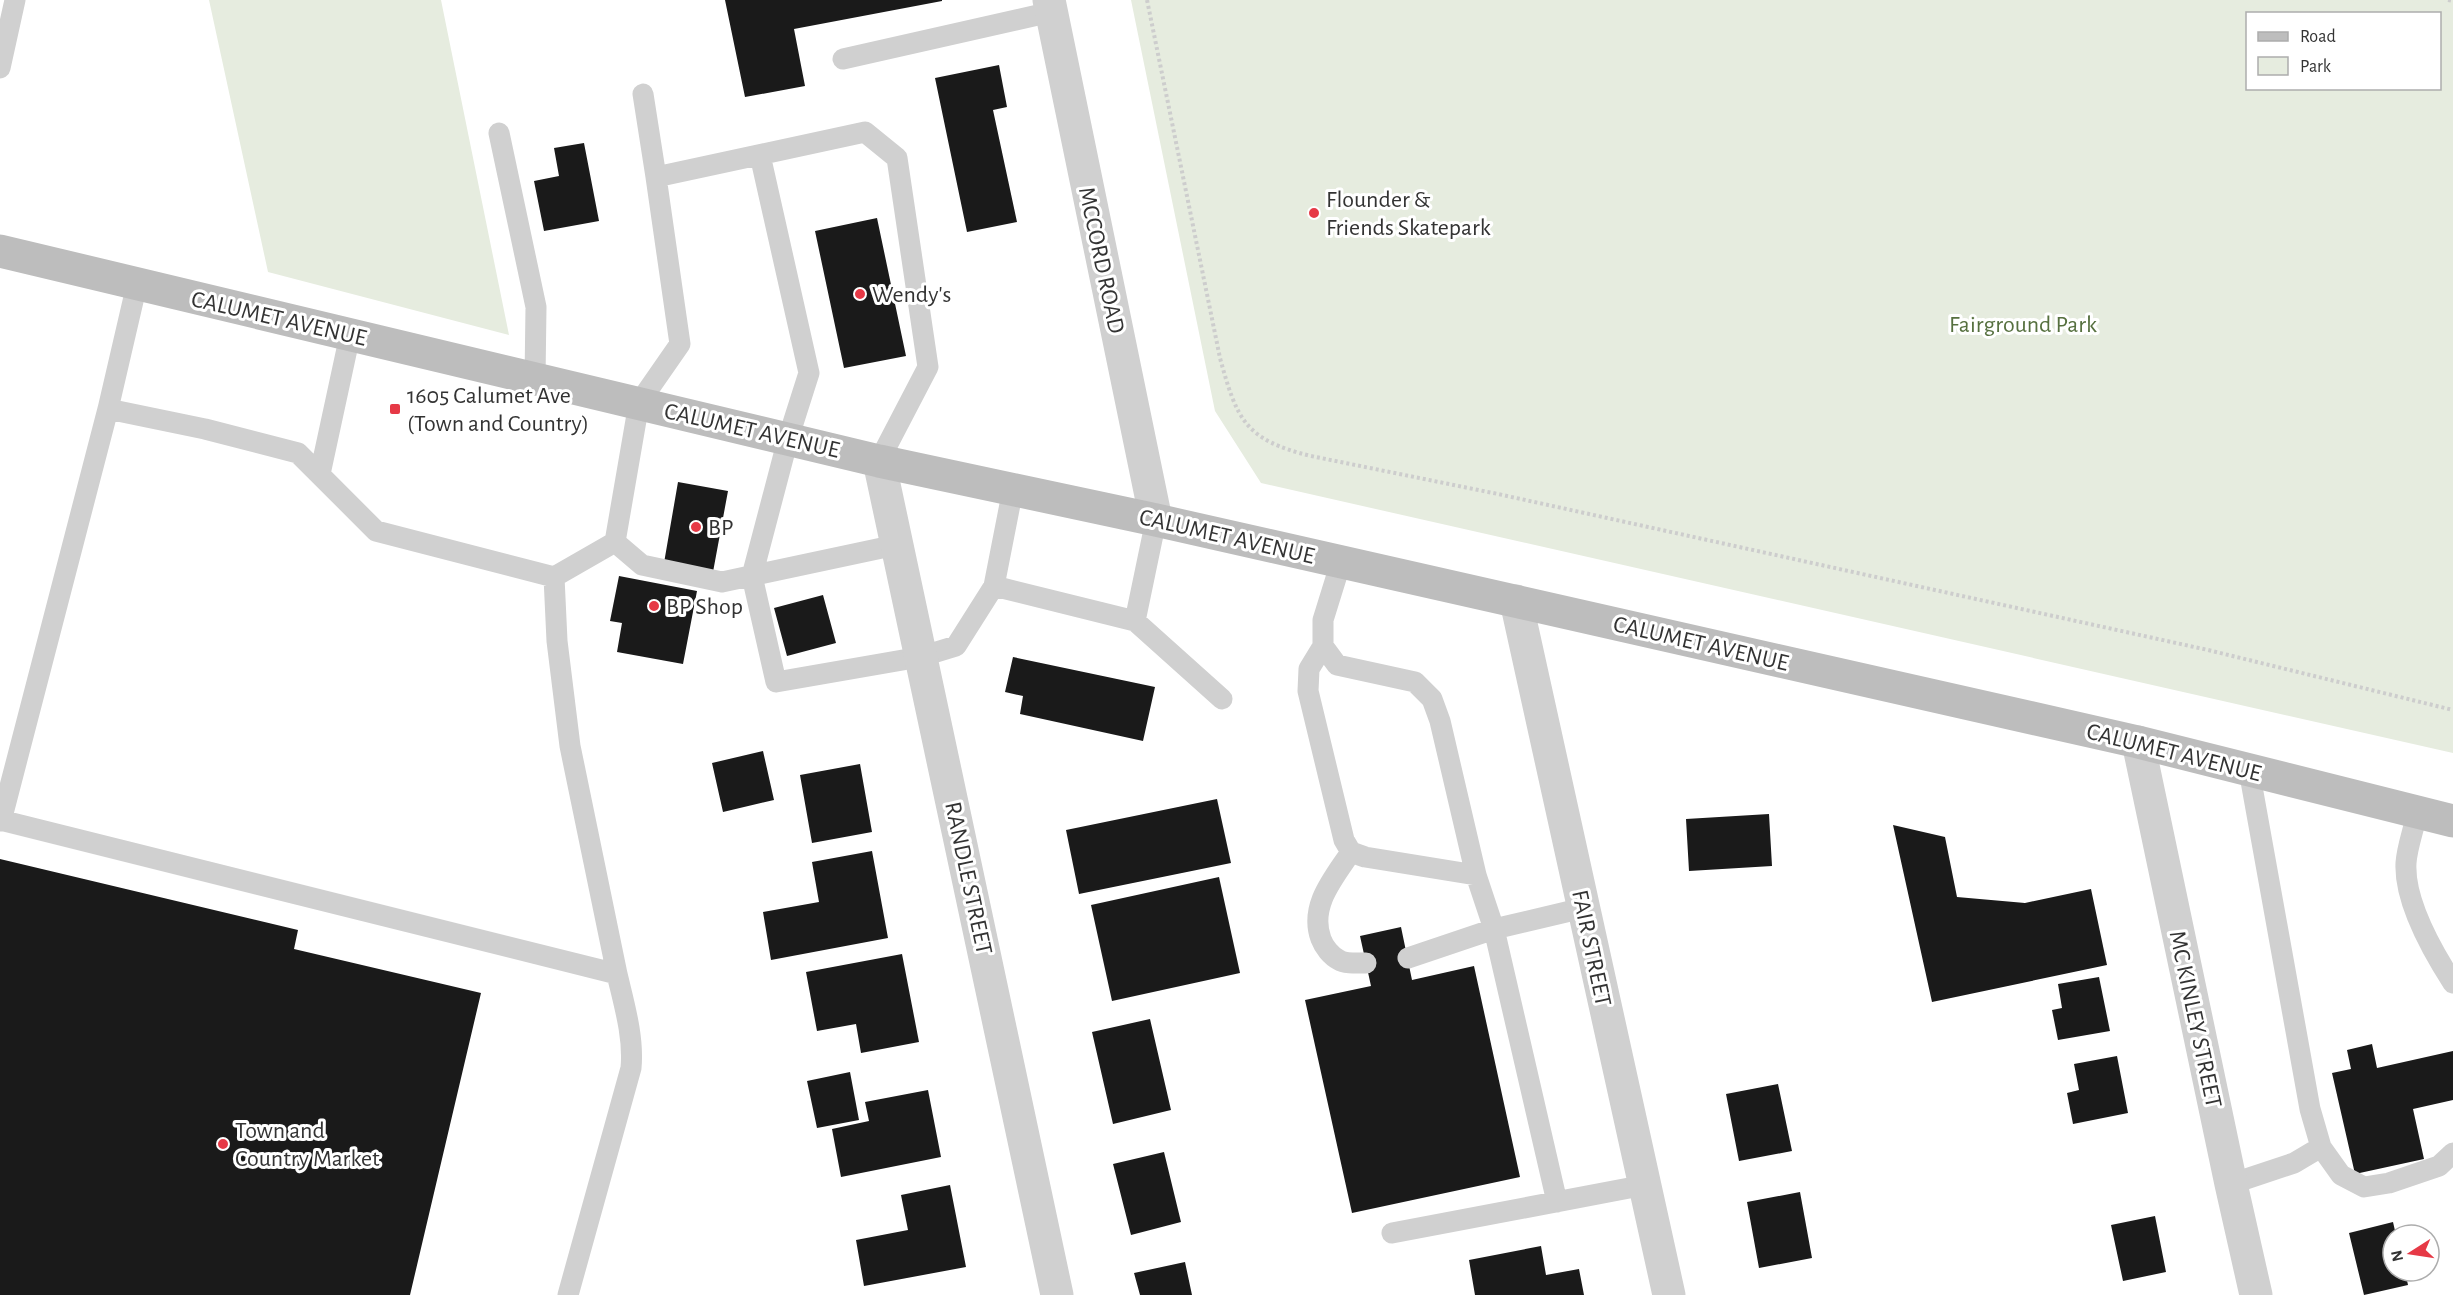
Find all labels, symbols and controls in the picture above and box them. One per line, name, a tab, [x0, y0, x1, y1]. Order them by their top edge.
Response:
legend	[2246, 12, 2441, 90]
text: Road	[2300, 28, 2336, 46]
text: Park	[2300, 58, 2332, 76]
street label: MCCORD ROAD	[1074, 185, 1128, 336]
place label: Flounder & Friends Skatepark	[1326, 188, 1491, 240]
marker: Flounder & Friends Skatepark	[1307, 206, 1321, 220]
place label: Wendy's	[872, 283, 951, 307]
street label: CALUMET AVENUE	[189, 287, 369, 351]
marker: Wendy's	[853, 287, 867, 301]
park label: Fairground Park	[1949, 313, 2097, 337]
place label: 1605 Calumet Ave (Town and Country)	[407, 384, 589, 436]
street label: CALUMET AVENUE	[662, 399, 842, 463]
marker: 1605 Calumet Ave (Town and Country)	[388, 402, 402, 416]
street label: CALUMET AVENUE	[1137, 505, 1317, 569]
place label: BP	[708, 516, 733, 540]
marker: BP	[689, 520, 703, 534]
place label: BP Shop	[666, 595, 743, 619]
marker: BP Shop	[647, 599, 661, 613]
street label: CALUMET AVENUE	[1611, 612, 1791, 676]
street label: CALUMET AVENUE	[2084, 720, 2264, 786]
street label: RANDLE STREET	[940, 800, 996, 957]
street label: FAIR STREET	[1567, 888, 1615, 1009]
street label: MC KINLEY STREET	[2165, 928, 2226, 1110]
place label: Town and Country Market	[235, 1119, 380, 1171]
marker: Town and Country Market	[216, 1137, 230, 1151]
north arrow	[2381, 1223, 2441, 1283]
text: N	[2388, 1249, 2406, 1263]

